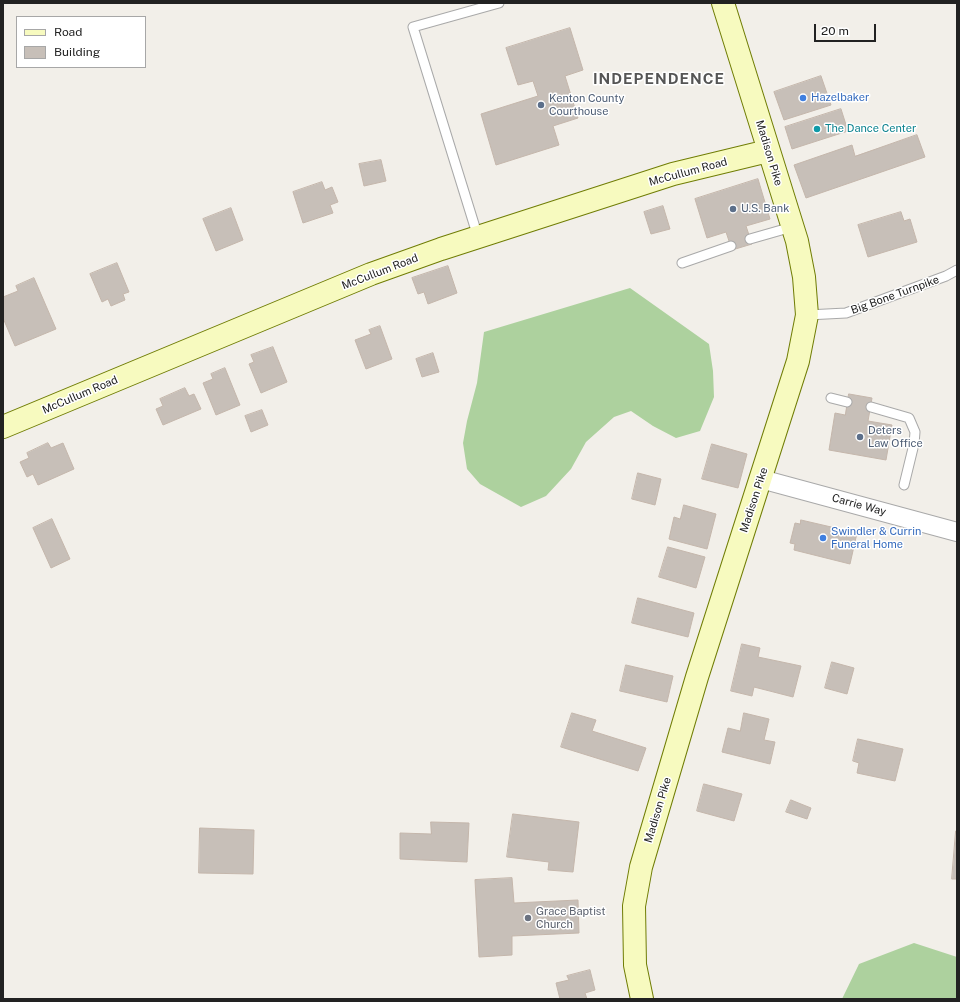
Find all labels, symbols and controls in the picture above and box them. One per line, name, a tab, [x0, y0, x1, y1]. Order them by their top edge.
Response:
legend	[16, 16, 146, 68]
scale bar	[816, 16, 878, 42]
text: 20 m	[821, 24, 849, 38]
text: Road	[54, 25, 82, 39]
text: Building	[54, 45, 100, 59]
district label: INDEPENDENCE	[593, 70, 725, 88]
place label: Hazelbaker	[811, 91, 869, 105]
place label: Kenton County Courthouse	[549, 92, 624, 118]
marker: Hazelbaker	[798, 93, 808, 103]
marker: Kenton County Courthouse	[536, 100, 546, 110]
street label: Madison Pike	[753, 119, 785, 187]
place label: The Dance Center	[825, 122, 916, 136]
marker: The Dance Center	[812, 124, 822, 134]
street label: McCullum Road	[647, 155, 729, 189]
place label: U.S. Bank	[741, 202, 789, 216]
marker: U.S. Bank	[728, 204, 738, 214]
street label: McCullum Road	[340, 251, 420, 293]
street label: Big Bone Turnpike	[849, 273, 941, 317]
street label: McCullum Road	[40, 373, 120, 417]
place label: Deters Law Office	[868, 424, 923, 450]
marker: Deters Law Office	[855, 432, 865, 442]
street label: Madison Pike	[737, 466, 771, 534]
street label: Carrie Way	[830, 491, 888, 519]
place label: Swindler & Currin Funeral Home	[831, 525, 921, 551]
marker: Swindler & Currin Funeral Home	[818, 533, 828, 543]
street label: Madison Pike	[642, 776, 674, 844]
place label: Grace Baptist Church	[536, 905, 606, 931]
marker: Grace Baptist Church	[523, 913, 533, 923]

